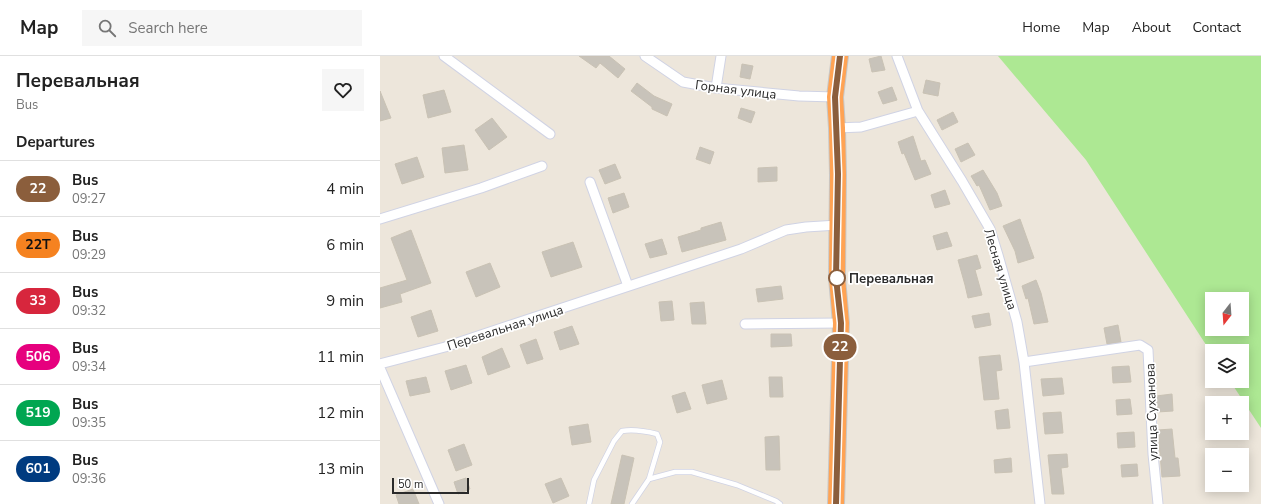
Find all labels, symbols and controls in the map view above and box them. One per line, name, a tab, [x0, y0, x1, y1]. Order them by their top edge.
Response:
search box	[82, 10, 362, 46]
text: Map	[20, 15, 58, 41]
icon: search	[96, 17, 118, 39]
text: Search here	[128, 18, 208, 38]
text: Home	[1022, 18, 1060, 37]
text: Map	[1082, 18, 1110, 37]
text: About	[1132, 18, 1171, 37]
text: Contact	[1193, 18, 1241, 37]
text: Перевальная	[16, 68, 140, 94]
button: heart	[322, 69, 364, 111]
street label: Горная улица	[694, 76, 778, 104]
text: Bus	[16, 96, 38, 114]
text: Departures	[16, 132, 95, 152]
text: Bus	[72, 170, 98, 190]
text: 22	[30, 179, 46, 198]
text: 4 min	[326, 179, 364, 199]
text: 09:27	[72, 190, 106, 208]
text: Bus	[72, 226, 98, 246]
street label: Лесная улица	[979, 226, 1021, 312]
text: 22Т	[25, 235, 51, 254]
text: 6 min	[326, 235, 364, 255]
text: 09:29	[72, 246, 106, 264]
marker: Перевальная	[828, 269, 846, 287]
place label: Перевальная	[849, 270, 934, 288]
text: Bus	[72, 282, 98, 302]
text: 33	[30, 291, 46, 310]
text: 9 min	[326, 291, 364, 311]
north arrow	[1205, 292, 1249, 336]
map controls	[1205, 292, 1249, 492]
street label: Перевальная улица	[445, 301, 566, 355]
text: 09:32	[72, 302, 106, 320]
line badge: 22	[822, 334, 858, 360]
text: 22	[832, 337, 848, 356]
text: Bus	[72, 338, 98, 358]
button: layers	[1205, 344, 1249, 388]
text: 506	[25, 347, 51, 366]
text: 11 min	[317, 347, 364, 367]
text: 09:34	[72, 358, 106, 376]
street label: улица Суханова	[1141, 363, 1163, 461]
text: Bus	[72, 394, 98, 414]
button: +	[1205, 396, 1249, 440]
text: 519	[25, 403, 51, 422]
text: 12 min	[317, 403, 364, 423]
text: 09:35	[72, 414, 106, 432]
button: −	[1205, 448, 1249, 492]
text: Bus	[72, 450, 98, 470]
text: 601	[25, 459, 51, 478]
text: 13 min	[317, 459, 364, 479]
text: 09:36	[72, 470, 106, 488]
scale bar	[392, 476, 469, 495]
text: 50 m	[398, 477, 423, 492]

